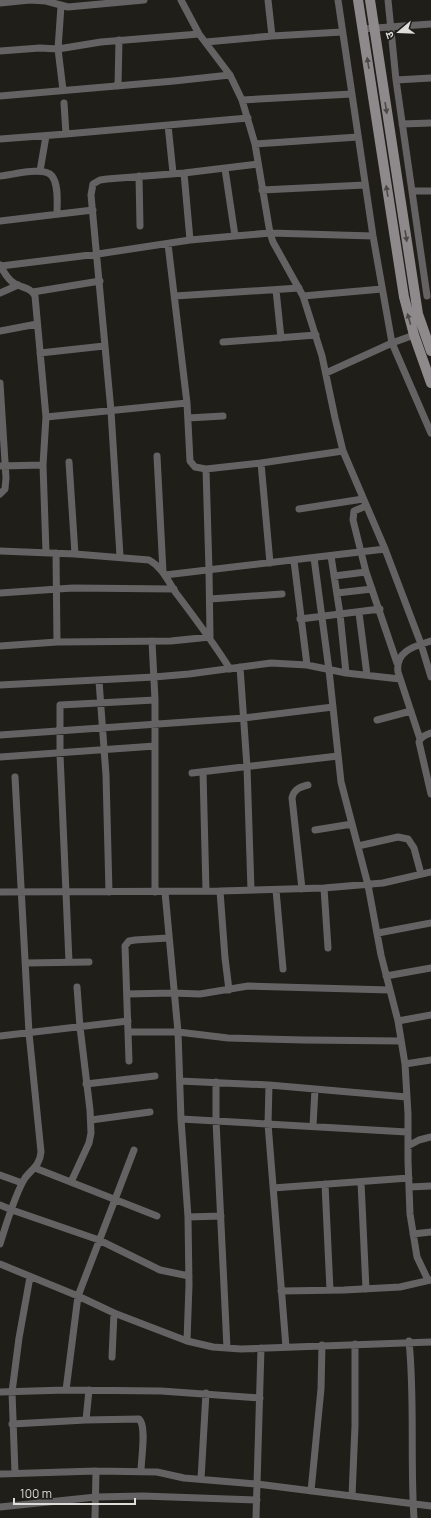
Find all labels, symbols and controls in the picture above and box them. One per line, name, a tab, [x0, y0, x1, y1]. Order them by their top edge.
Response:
north arrow	[379, 12, 419, 52]
text: उ	[381, 29, 397, 41]
one-way arrow	[364, 57, 370, 69]
one-way arrow	[383, 102, 389, 114]
one-way arrow	[384, 185, 390, 197]
one-way arrow	[404, 230, 410, 242]
one-way arrow	[406, 313, 412, 325]
scale bar	[14, 1480, 135, 1506]
text: 100 m	[20, 1485, 52, 1502]

